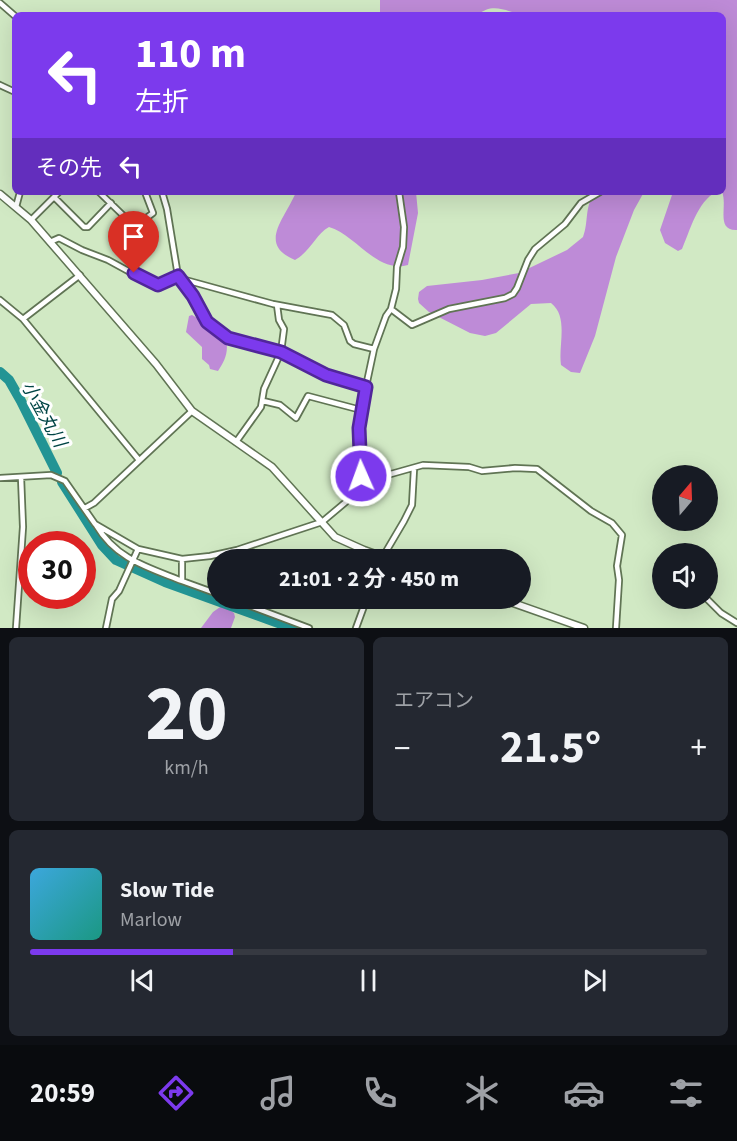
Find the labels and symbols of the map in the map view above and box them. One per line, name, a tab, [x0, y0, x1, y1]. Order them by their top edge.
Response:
pin	[108, 211, 159, 273]
water label: 小金丸川	[15, 377, 73, 454]
position arrow	[329, 444, 393, 508]
north arrow	[652, 465, 718, 531]
speed limit sign: 30	[18, 531, 96, 609]

